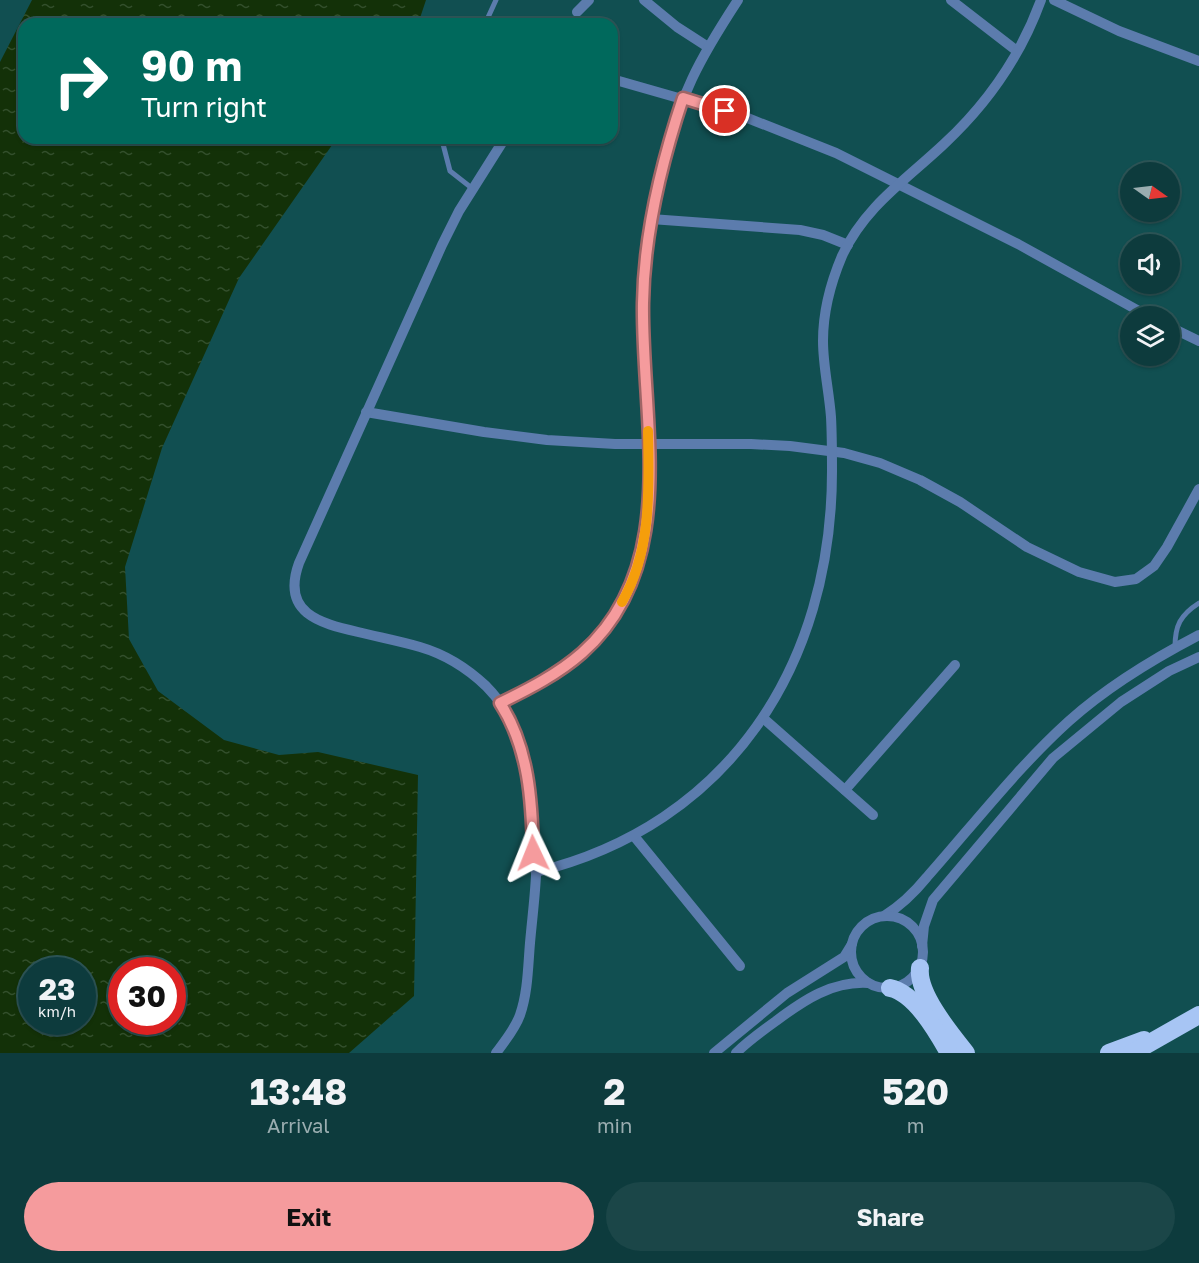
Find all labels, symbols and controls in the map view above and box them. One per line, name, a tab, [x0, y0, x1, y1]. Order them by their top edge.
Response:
text: 90 m	[141, 40, 242, 90]
icon: right	[42, 42, 120, 120]
pin	[699, 85, 750, 136]
text: Turn right	[141, 91, 267, 123]
icon: arrive	[708, 94, 741, 127]
north arrow	[1120, 162, 1180, 222]
map controls	[1120, 162, 1180, 366]
button: sound	[1120, 234, 1180, 294]
button: layers	[1120, 306, 1180, 366]
position arrow	[501, 821, 565, 885]
speed limit sign: 30	[108, 957, 186, 1035]
text: 23	[39, 971, 75, 1007]
text: km/h	[38, 1002, 76, 1020]
text: 13:48	[250, 1070, 347, 1113]
text: 2	[604, 1070, 626, 1113]
text: 520	[882, 1070, 949, 1113]
text: Arrival	[267, 1113, 330, 1137]
text: min	[597, 1113, 632, 1137]
text: m	[907, 1113, 924, 1137]
button: Exit	[24, 1182, 594, 1251]
button: Share	[606, 1182, 1175, 1251]

